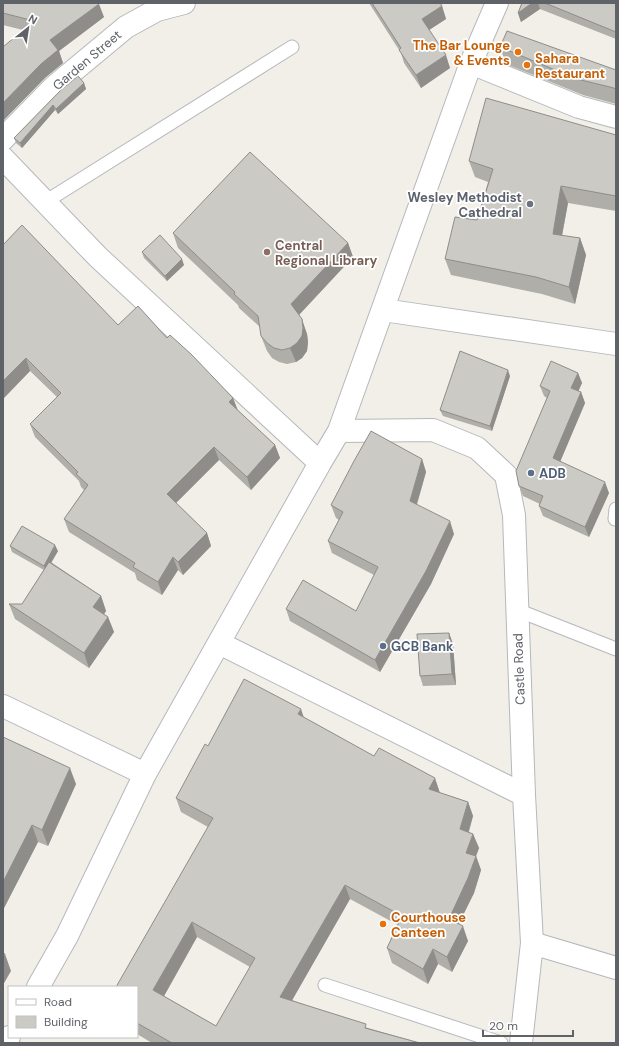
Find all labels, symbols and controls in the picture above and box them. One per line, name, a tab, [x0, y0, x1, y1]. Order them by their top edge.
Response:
north arrow	[8, 8, 48, 48]
text: N	[26, 11, 40, 27]
street label: Garden Street	[49, 26, 125, 94]
place label: The Bar Lounge & Events	[413, 37, 510, 69]
marker: The Bar Lounge & Events	[513, 47, 523, 57]
place label: Sahara Restaurant	[535, 50, 605, 82]
marker: Sahara Restaurant	[522, 60, 532, 70]
place label: Wesley Methodist Cathedral	[408, 189, 522, 221]
marker: Wesley Methodist Cathedral	[525, 199, 535, 209]
place label: Central Regional Library	[275, 237, 377, 269]
marker: Central Regional Library	[262, 247, 272, 257]
place label: ADB	[539, 465, 566, 482]
marker: ADB	[526, 468, 536, 478]
street label: Castle Road	[509, 633, 529, 705]
place label: GCB Bank	[391, 638, 454, 655]
marker: GCB Bank	[378, 641, 388, 651]
place label: Courthouse Canteen	[391, 909, 466, 941]
marker: Courthouse Canteen	[378, 919, 388, 929]
legend	[8, 986, 138, 1038]
text: Road	[44, 994, 72, 1010]
scale bar	[483, 1012, 573, 1038]
text: Building	[44, 1014, 88, 1030]
text: 20 m	[489, 1018, 518, 1034]

